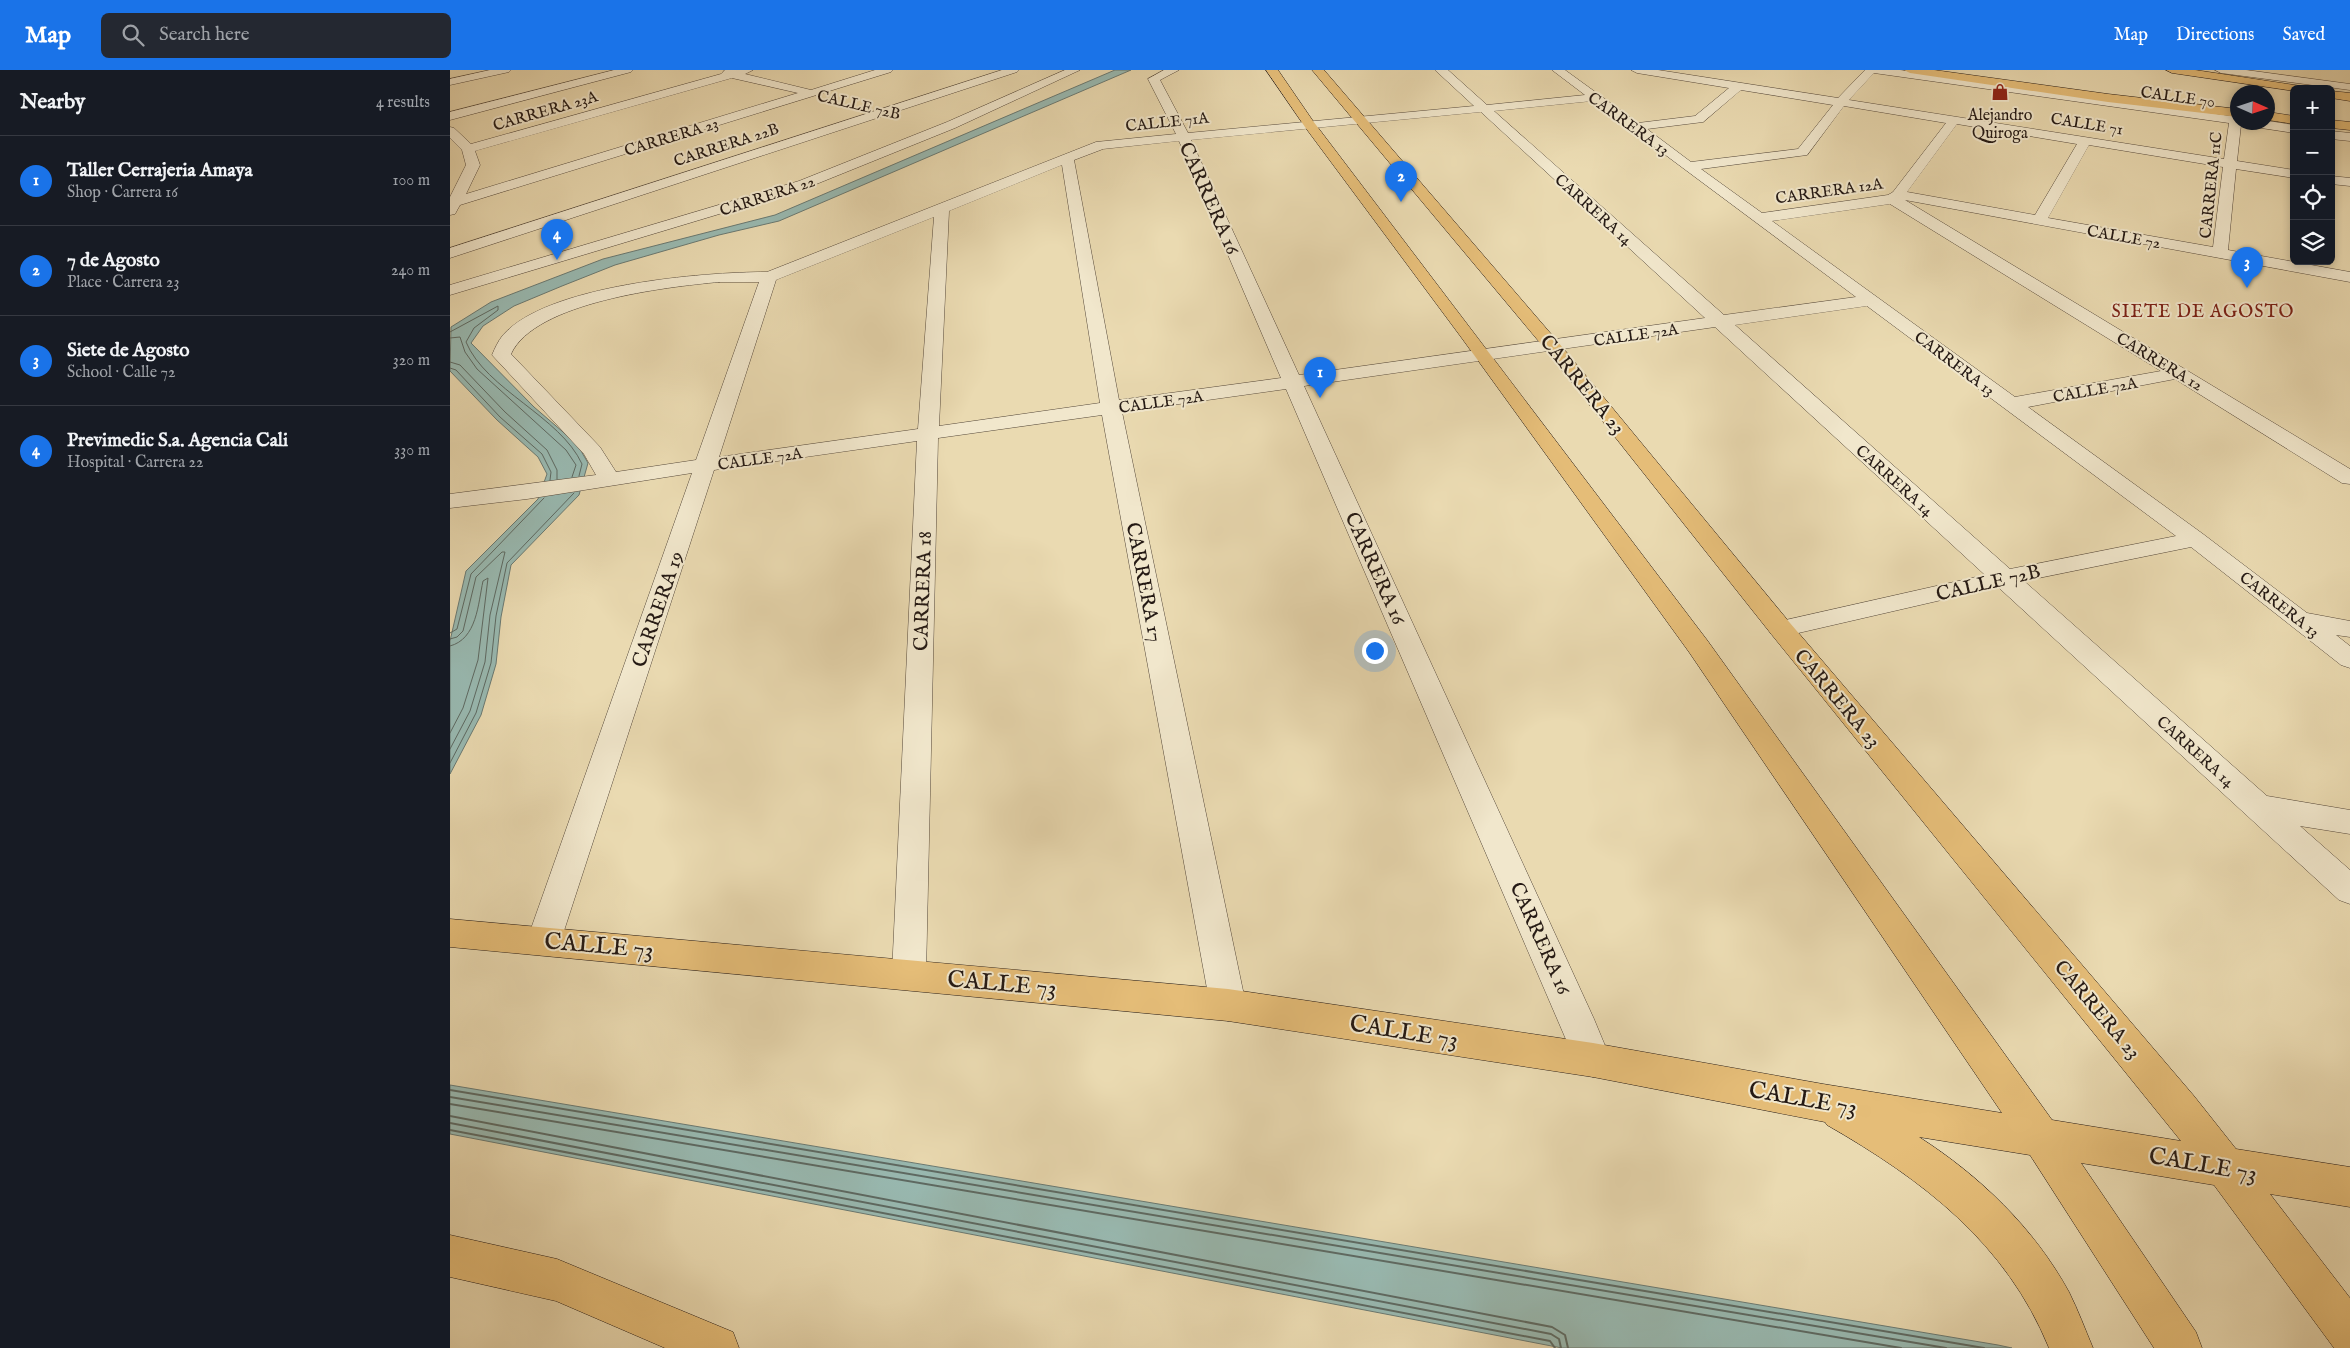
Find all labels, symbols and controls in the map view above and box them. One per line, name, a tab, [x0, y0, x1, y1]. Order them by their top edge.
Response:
search box	[101, 13, 451, 58]
text: Map	[25, 20, 71, 51]
icon: search	[119, 21, 147, 49]
text: Search here	[159, 23, 250, 47]
text: Map	[2114, 24, 2148, 47]
text: Directions	[2176, 24, 2254, 47]
text: Saved	[2282, 24, 2325, 47]
shop icon: Alejandro Quiroga	[1990, 82, 2010, 102]
street label: CALLE 70	[2139, 83, 2216, 113]
north arrow	[2230, 85, 2275, 130]
map controls	[2290, 85, 2335, 265]
button: +	[2290, 85, 2335, 130]
street label: CARRERA 23A	[491, 87, 601, 136]
street label: CALLE 72B	[815, 87, 902, 125]
street label: CARRERA 13	[1583, 88, 1672, 161]
text: Nearby	[20, 89, 85, 116]
text: 4 results	[376, 93, 430, 113]
place label: Alejandro Quiroga	[1967, 106, 2033, 144]
street label: CALLE 71A	[1125, 109, 1211, 137]
street label: CALLE 71	[2049, 109, 2124, 141]
street label: CARRERA 23	[622, 114, 721, 162]
street label: CARRERA 22B	[671, 119, 782, 172]
button: −	[2290, 130, 2335, 175]
street label: CARRERA 11C	[2196, 131, 2228, 240]
street label: CARRERA 16	[1173, 138, 1245, 259]
text: Taller Cerrajeria Amaya	[67, 159, 253, 183]
pin: 2	[1385, 161, 1417, 202]
street label: CARRERA 14	[1550, 170, 1636, 251]
text: 1	[33, 171, 39, 191]
text: 100 m	[393, 171, 430, 191]
street label: CARRERA 22	[718, 172, 818, 222]
street label: CARRERA 12A	[1774, 174, 1885, 209]
button: locate	[2290, 175, 2335, 220]
text: Shop · Carrera 16	[67, 183, 178, 203]
pin: 4	[541, 219, 573, 260]
button: layers	[2290, 220, 2335, 265]
street label: CALLE 72	[2085, 222, 2162, 254]
pin: 3	[2231, 247, 2263, 288]
text: 7 de Agosto	[67, 249, 160, 273]
text: 2	[32, 261, 40, 281]
text: 240 m	[391, 261, 430, 281]
text: Place · Carrera 23	[67, 273, 179, 293]
district label: SIETE DE AGOSTO	[2112, 301, 2294, 324]
street label: CALLE 72A	[1593, 320, 1681, 352]
street label: CARRERA 13	[1910, 328, 1998, 401]
street label: CARRERA 12	[2112, 329, 2206, 396]
street label: CARRERA 23	[1534, 330, 1630, 440]
text: Siete de Agosto	[67, 339, 190, 363]
text: 3	[33, 351, 39, 371]
text: 320 m	[393, 351, 430, 371]
pin: 1	[1304, 357, 1336, 398]
text: School · Calle 72	[67, 363, 175, 383]
street label: CALLE 72A	[2052, 374, 2140, 408]
street label: CALLE 72A	[1118, 387, 1206, 419]
text: Previmedic S.a. Agencia Cali	[67, 429, 288, 453]
text: 4	[32, 441, 40, 461]
text: 330 m	[394, 441, 430, 461]
street label: CARRERA 14	[1851, 441, 1937, 522]
street label: CALLE 72A	[717, 444, 805, 476]
text: Hospital · Carrera 22	[67, 453, 204, 473]
street label: CARRERA 16	[1339, 508, 1411, 629]
street label: CARRERA 17	[1120, 520, 1167, 644]
street label: CARRERA 18	[909, 531, 938, 652]
street label: CARRERA 19	[627, 548, 690, 671]
street label: CALLE 72B	[1934, 559, 2043, 608]
street label: CARRERA 13	[2235, 568, 2323, 643]
your location	[1362, 638, 1388, 664]
street label: CARRERA 23	[1788, 644, 1886, 754]
street label: CARRERA 14	[2152, 712, 2238, 793]
street label: CARRERA 16	[1504, 878, 1576, 999]
street label: CALLE 73	[543, 926, 655, 967]
street label: CARRERA 23	[2048, 955, 2146, 1065]
street label: CALLE 73	[946, 964, 1058, 1005]
street label: CALLE 73	[1347, 1009, 1460, 1056]
street label: CALLE 73	[1746, 1075, 1859, 1124]
street label: CALLE 73	[2146, 1141, 2259, 1190]

